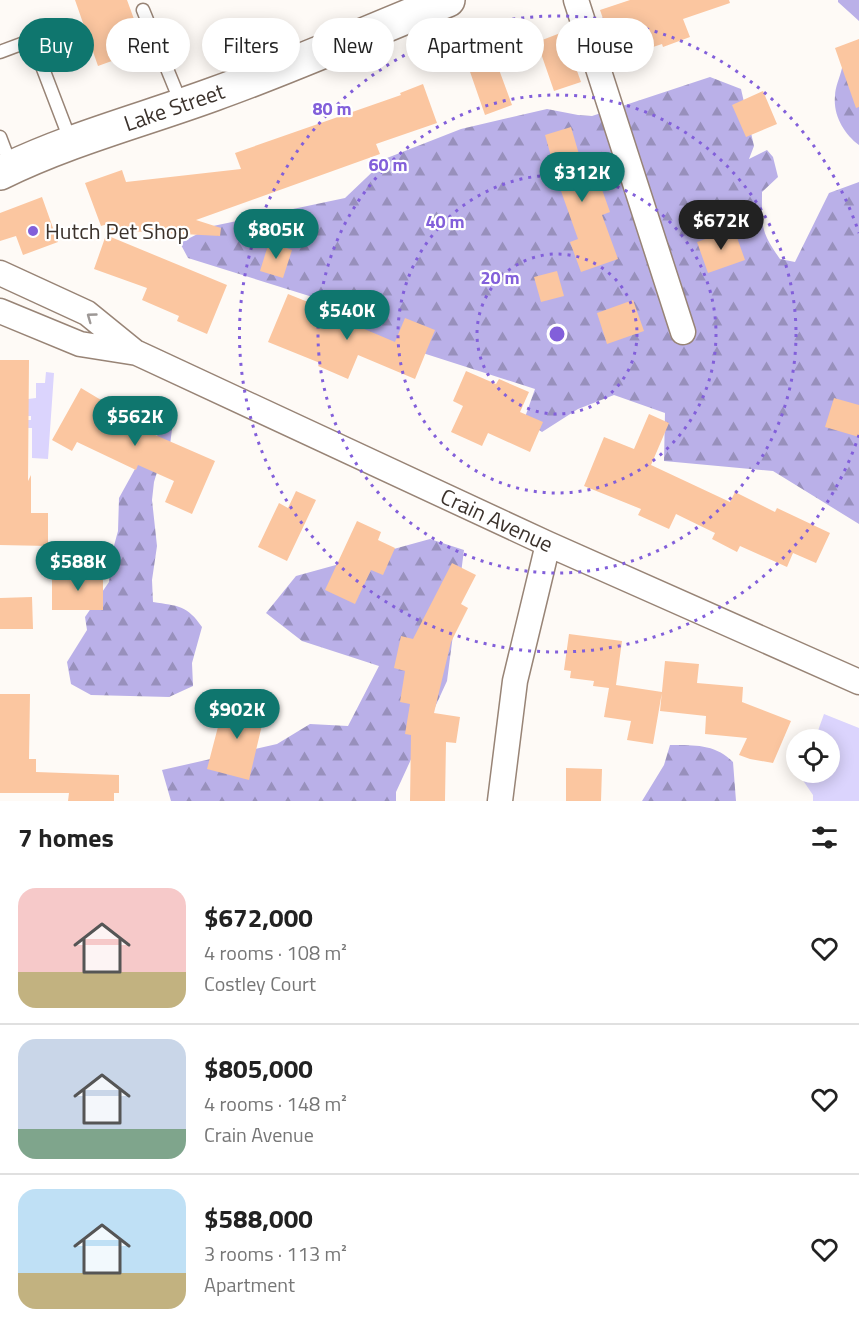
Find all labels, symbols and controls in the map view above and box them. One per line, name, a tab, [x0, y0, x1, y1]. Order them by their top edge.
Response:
chip: Buy	[18, 18, 94, 72]
chip: Rent	[106, 18, 190, 72]
chip: Filters	[202, 18, 300, 72]
chip: New	[312, 18, 394, 72]
chip: Apartment	[406, 18, 544, 72]
chip: House	[556, 18, 654, 72]
street label: Lake Street	[119, 74, 229, 140]
text: 80 m	[312, 95, 352, 122]
text: 60 m	[368, 151, 408, 178]
pin: $312K	[540, 152, 624, 203]
text: $312K	[554, 156, 610, 187]
pin: $672K	[679, 200, 763, 251]
text: $672K	[693, 204, 749, 235]
text: 40 m	[425, 208, 465, 235]
pin: $805K	[234, 209, 318, 260]
text: $805K	[248, 213, 304, 244]
place label: Hutch Pet Shop	[45, 214, 189, 248]
marker: Hutch Pet Shop	[26, 224, 40, 238]
text: 20 m	[480, 264, 520, 291]
pin: $540K	[305, 290, 389, 341]
text: $540K	[319, 294, 375, 325]
one-way arrow	[87, 313, 98, 324]
centre of rings	[547, 324, 567, 344]
pin: $562K	[93, 396, 177, 447]
text: $562K	[107, 400, 163, 431]
street label: Crain Avenue	[435, 479, 559, 561]
pin: $588K	[36, 541, 120, 592]
text: $588K	[50, 545, 106, 576]
pin: $902K	[195, 689, 279, 740]
text: $902K	[209, 693, 265, 724]
map controls	[786, 729, 840, 783]
button: locate	[786, 729, 840, 783]
text: 7 homes	[18, 818, 114, 857]
icon: filters	[808, 821, 841, 854]
text: $672,000	[204, 898, 313, 937]
icon: home	[66, 912, 138, 984]
icon: heart	[808, 932, 841, 965]
text: 4 rooms · 108 m²	[204, 937, 347, 968]
text: Costley Court	[204, 968, 316, 999]
text: $805,000	[204, 1049, 313, 1088]
icon: home	[66, 1063, 138, 1135]
icon: heart	[808, 1083, 841, 1116]
text: 4 rooms · 148 m²	[204, 1088, 347, 1119]
text: Crain Avenue	[204, 1119, 314, 1150]
text: $588,000	[204, 1199, 313, 1238]
icon: home	[66, 1213, 138, 1285]
icon: heart	[808, 1233, 841, 1266]
text: 3 rooms · 113 m²	[204, 1238, 347, 1269]
text: Apartment	[204, 1269, 295, 1300]

